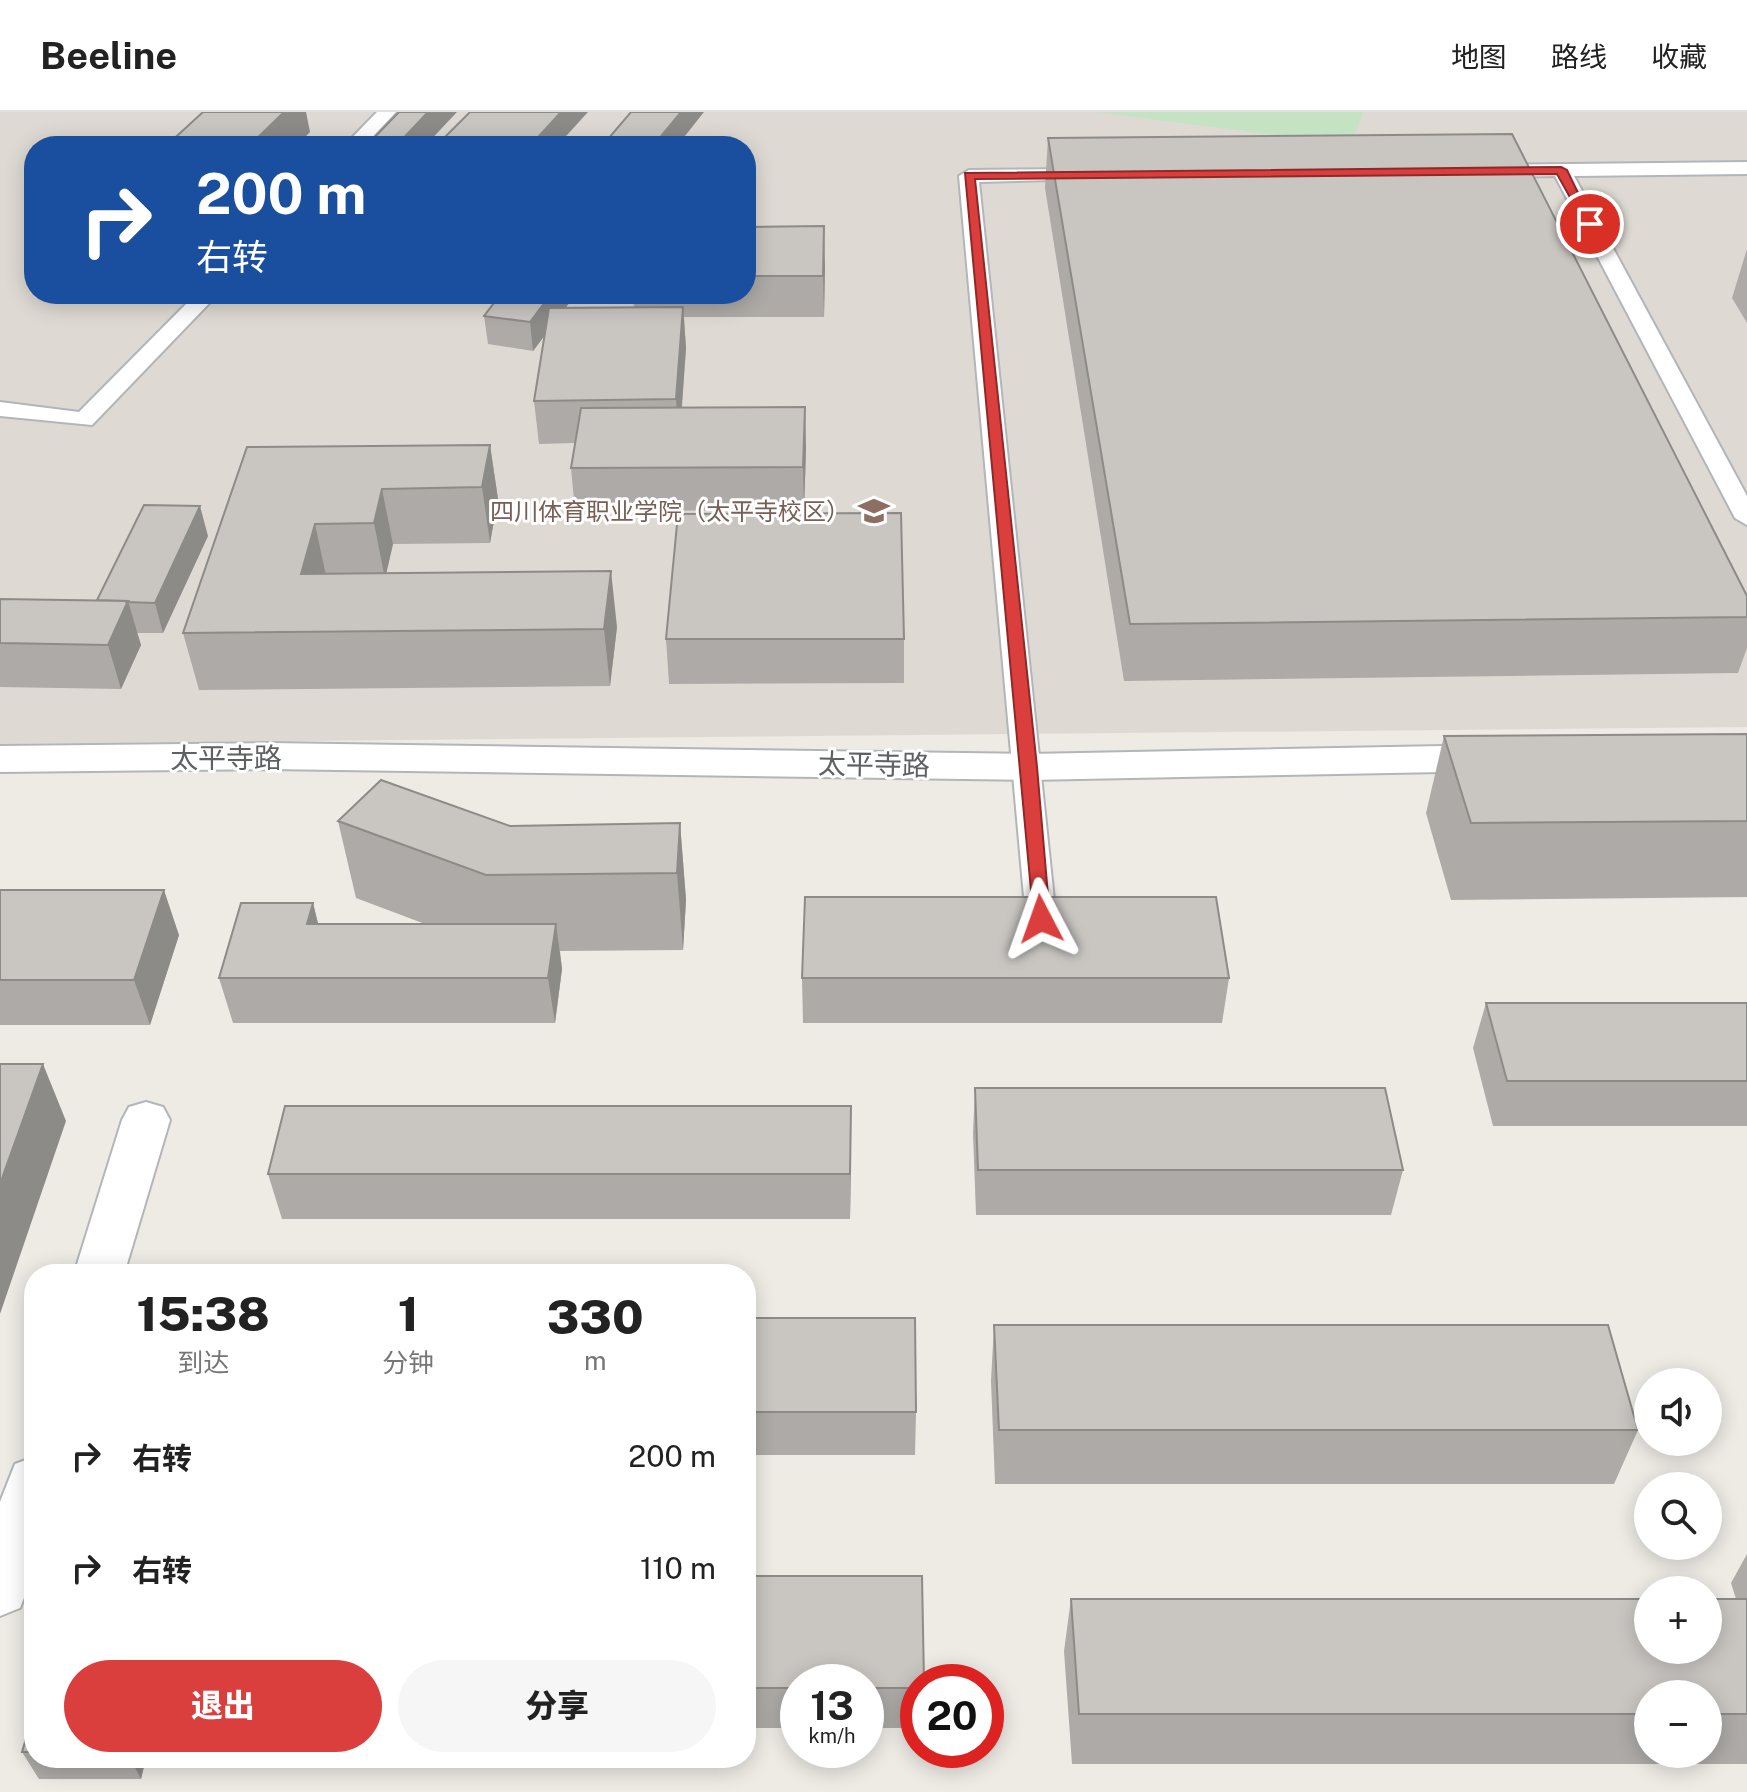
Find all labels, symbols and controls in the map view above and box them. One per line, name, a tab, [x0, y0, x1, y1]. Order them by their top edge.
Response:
text: Beeline	[40, 33, 177, 78]
text: 地图	[1451, 40, 1507, 73]
text: 路线	[1551, 40, 1607, 73]
text: 收藏	[1651, 40, 1707, 73]
text: 200 m	[196, 161, 366, 227]
icon: right	[64, 168, 168, 272]
pin	[1556, 190, 1624, 258]
icon: arrive	[1568, 202, 1612, 246]
text: 右转	[196, 236, 268, 278]
school or university icon: 四川体育职业学院（太平寺校区）	[857, 494, 891, 528]
place label: 四川体育职业学院（太平寺校区）	[490, 497, 850, 525]
street label: 太平寺路	[170, 741, 282, 774]
street label: 太平寺路	[818, 747, 930, 781]
position arrow	[999, 877, 1083, 961]
text: 15:38	[136, 1285, 270, 1342]
text: 1	[398, 1285, 419, 1342]
text: 330	[547, 1288, 644, 1345]
text: m	[584, 1345, 606, 1376]
text: 到达	[177, 1347, 229, 1378]
text: 分钟	[382, 1347, 434, 1378]
map controls	[1634, 1368, 1722, 1768]
button: sound	[1634, 1368, 1722, 1456]
icon: right	[64, 1434, 108, 1478]
text: 200 m	[628, 1438, 716, 1474]
text: 右转	[132, 1440, 192, 1476]
button: search	[1634, 1472, 1722, 1560]
icon: right	[64, 1546, 108, 1590]
text: 110 m	[640, 1550, 716, 1586]
text: 右转	[132, 1552, 192, 1588]
button: +	[1634, 1576, 1722, 1664]
button: 退出	[64, 1660, 382, 1752]
button: 分享	[398, 1660, 716, 1752]
speed limit sign: 20	[900, 1664, 1004, 1768]
button: −	[1634, 1680, 1722, 1768]
text: 13	[810, 1682, 854, 1729]
text: km/h	[808, 1724, 856, 1748]

